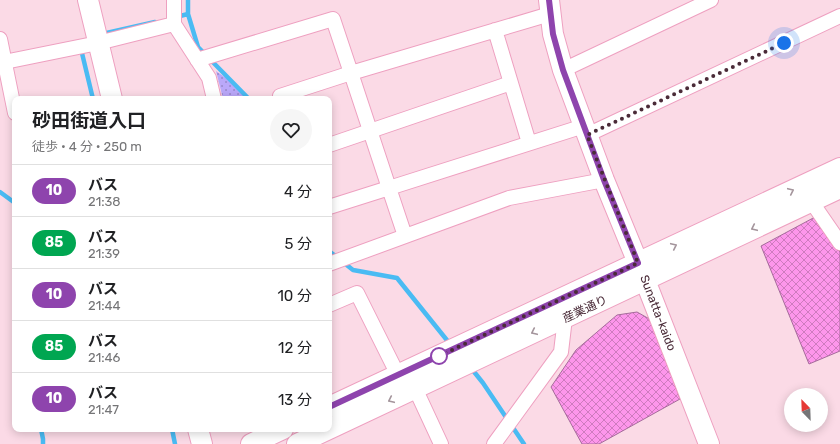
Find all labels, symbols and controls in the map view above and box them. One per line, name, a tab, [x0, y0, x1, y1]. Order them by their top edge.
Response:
your location	[774, 33, 794, 53]
text: 砂田街道入口	[32, 109, 146, 132]
button: heart	[270, 109, 312, 151]
text: 徒歩 · 4 分 · 250 m	[32, 139, 142, 154]
text: バス	[88, 176, 118, 194]
text: 10	[46, 182, 62, 199]
text: 4 分	[284, 183, 312, 201]
one-way arrow	[787, 188, 794, 196]
text: 21:38	[88, 194, 121, 209]
one-way arrow	[751, 223, 758, 231]
text: バス	[88, 228, 118, 246]
text: 85	[45, 234, 63, 251]
text: 5 分	[284, 235, 312, 253]
one-way arrow	[669, 243, 677, 251]
text: 21:39	[88, 246, 120, 261]
street label: Sunatta-kaido	[637, 273, 679, 353]
text: バス	[88, 280, 118, 298]
text: 10	[46, 286, 62, 303]
text: 10 分	[277, 287, 312, 305]
street label: 産業通り	[560, 293, 610, 325]
text: 21:44	[88, 298, 121, 313]
one-way arrow	[531, 327, 538, 335]
text: バス	[88, 332, 118, 350]
text: 85	[45, 338, 63, 355]
text: 12 分	[278, 339, 312, 357]
unlabelled marker	[430, 347, 448, 365]
text: 21:46	[88, 350, 120, 365]
text: バス	[88, 384, 118, 402]
north arrow	[784, 388, 828, 432]
map controls	[784, 388, 828, 432]
text: 10	[46, 390, 62, 407]
text: 13 分	[278, 391, 312, 409]
one-way arrow	[388, 395, 395, 403]
text: 21:47	[88, 402, 119, 417]

